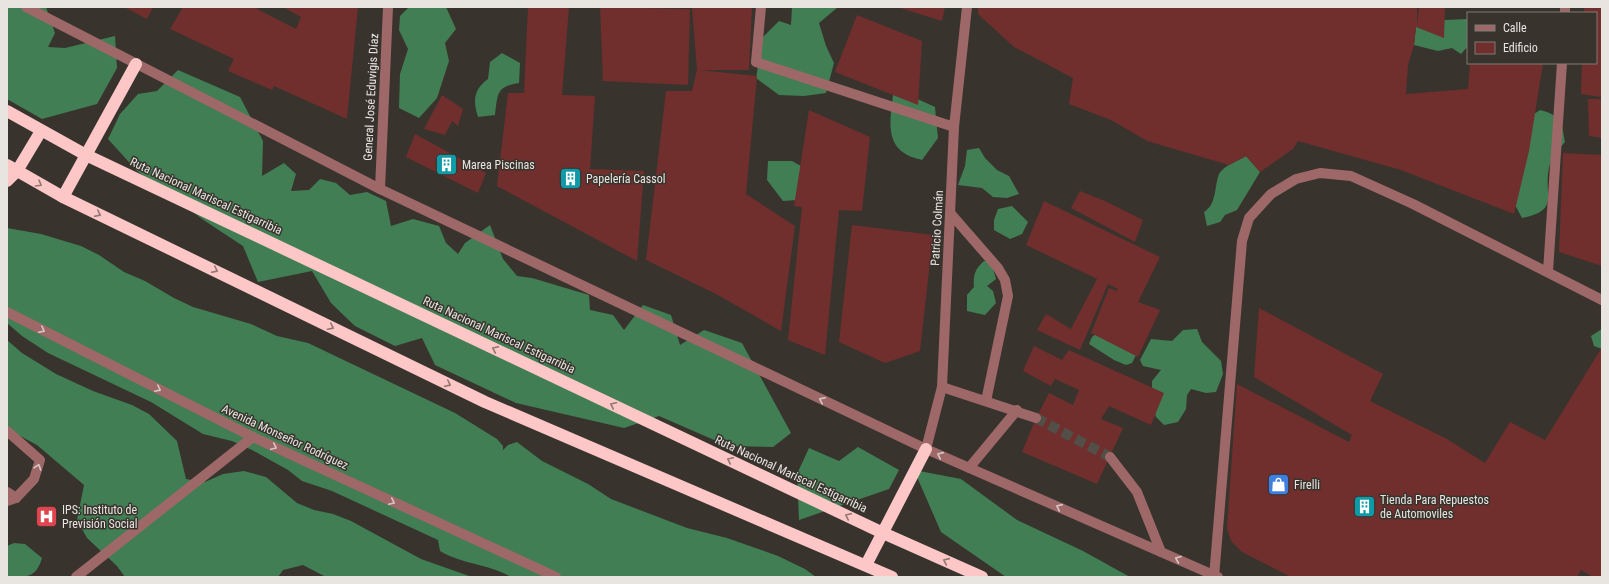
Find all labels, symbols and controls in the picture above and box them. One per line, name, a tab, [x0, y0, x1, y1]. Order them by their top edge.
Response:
legend	[1467, 12, 1597, 64]
text: Calle	[1503, 21, 1527, 35]
street label: General José Eduvigis Díaz	[361, 33, 381, 161]
text: Edificio	[1503, 41, 1538, 55]
building icon: Marea Piscinas	[434, 152, 460, 178]
street label: Ruta Nacional Mariscal Estigarribia	[128, 155, 284, 238]
place label: Marea Piscinas	[462, 158, 535, 172]
building icon: Papelería Cassol	[558, 166, 584, 192]
place label: Papelería Cassol	[586, 172, 666, 186]
one-way arrow	[35, 179, 43, 186]
street label: Patricio Colmán	[928, 190, 946, 266]
one-way arrow	[93, 209, 101, 217]
one-way arrow	[210, 265, 218, 273]
street label: Ruta Nacional Mariscal Estigarribia	[421, 294, 577, 377]
one-way arrow	[327, 322, 335, 330]
one-way arrow	[38, 325, 45, 333]
one-way arrow	[492, 346, 499, 354]
one-way arrow	[444, 379, 452, 387]
one-way arrow	[153, 384, 161, 392]
one-way arrow	[819, 397, 826, 405]
street label: Avenida Monseñor Rodríguez	[219, 401, 351, 473]
one-way arrow	[609, 402, 617, 410]
street label: Ruta Nacional Mariscal Estigarribia	[713, 433, 869, 516]
one-way arrow	[270, 442, 277, 450]
one-way arrow	[936, 452, 944, 460]
one-way arrow	[727, 457, 734, 465]
one-way arrow	[33, 464, 42, 471]
shop icon: Firelli	[1265, 472, 1291, 498]
place label: Firelli	[1294, 478, 1320, 492]
place label: Tienda Para Repuestos de Automoviles	[1380, 493, 1489, 521]
building icon: Tienda Para Repuestos de Automoviles	[1351, 494, 1377, 520]
one-way arrow	[388, 497, 395, 505]
place label: IPS: Instituto de Previsión Social	[62, 503, 138, 531]
hospital icon: IPS: Instituto de Previsión Social	[34, 504, 60, 530]
one-way arrow	[1055, 504, 1062, 512]
one-way arrow	[844, 513, 852, 521]
one-way arrow	[1174, 556, 1182, 564]
one-way arrow	[943, 558, 951, 566]

